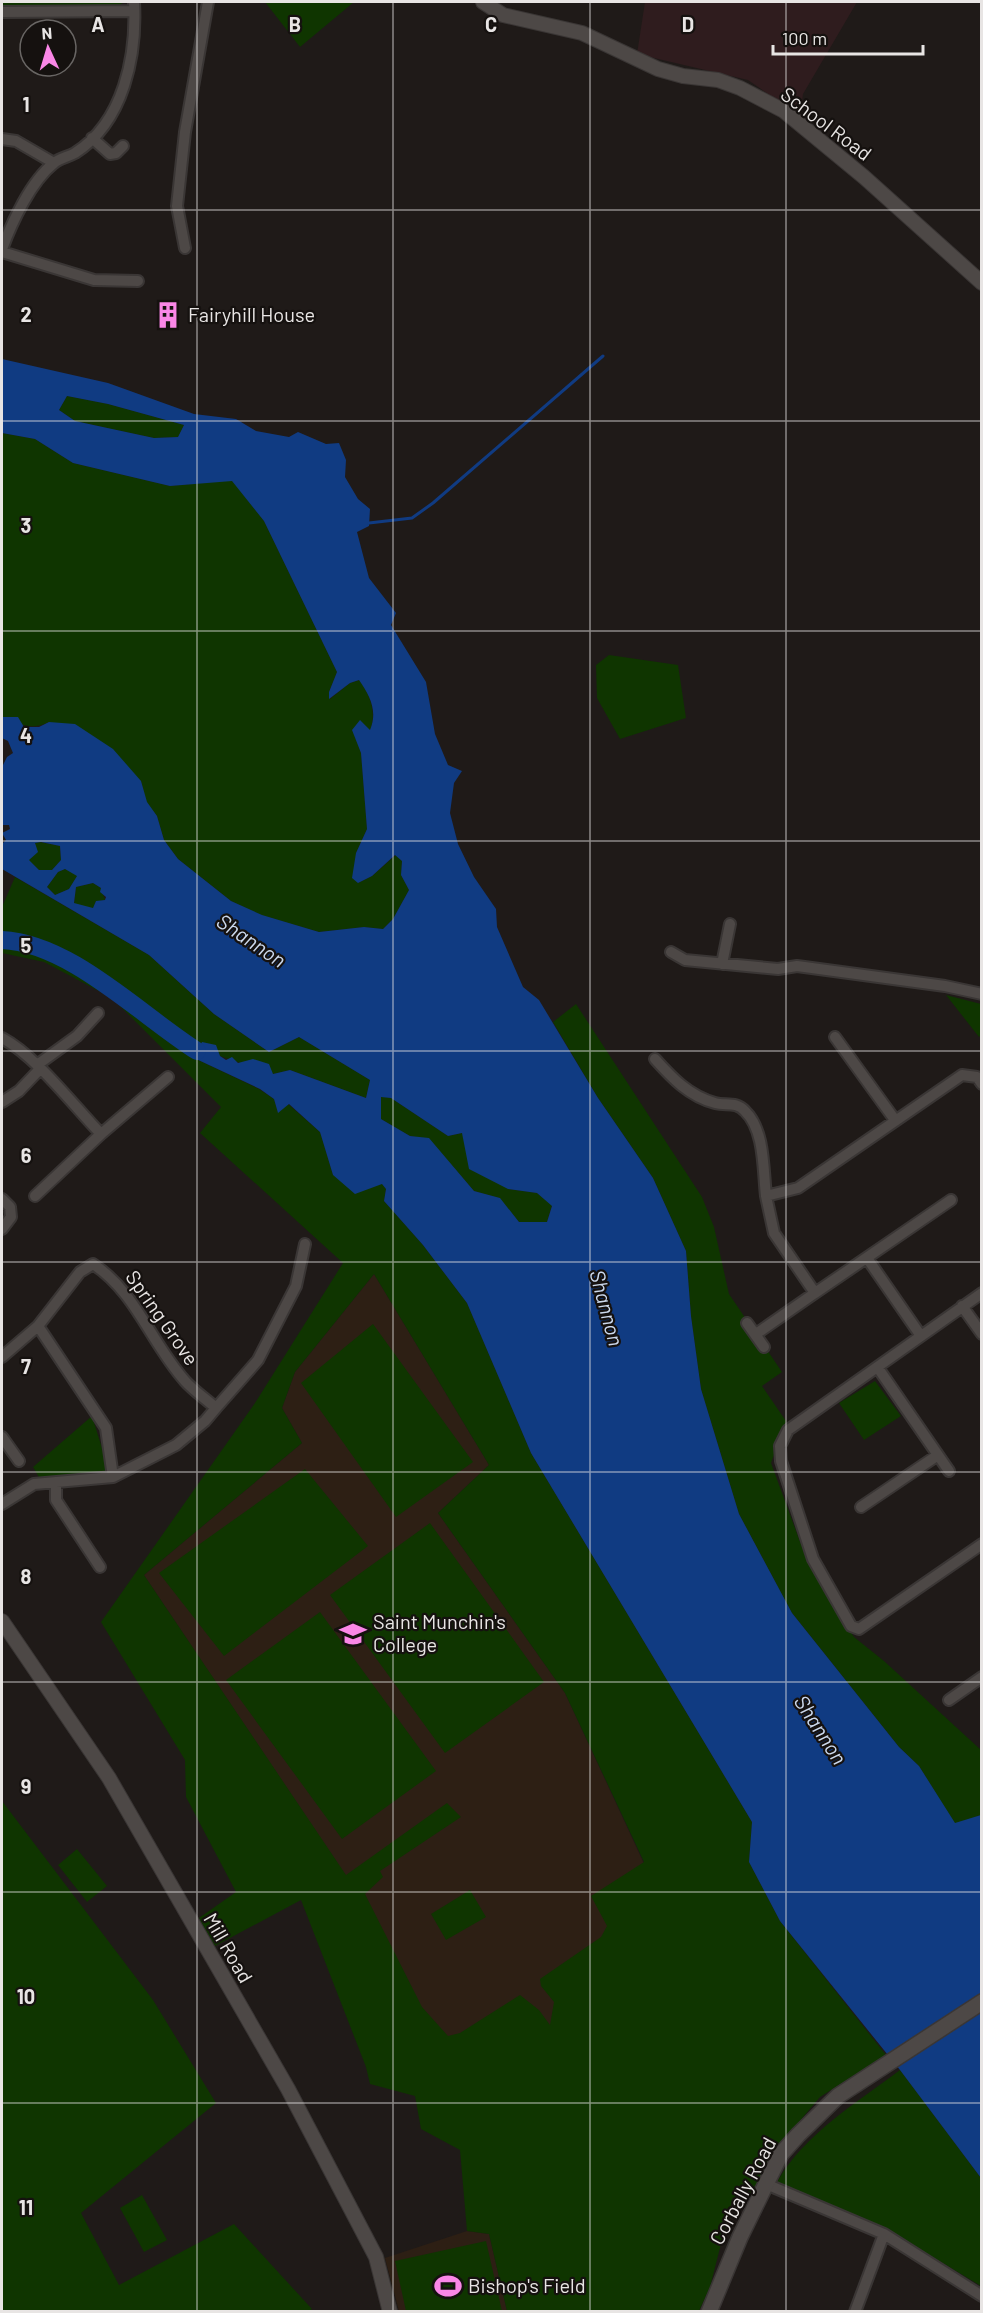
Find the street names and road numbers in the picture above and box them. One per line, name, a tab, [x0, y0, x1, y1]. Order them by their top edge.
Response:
street label: School Road	[777, 81, 877, 165]
street label: Spring Grove	[121, 1265, 204, 1370]
street label: Mill Road	[199, 1908, 258, 1987]
street label: Corbally Road	[704, 2133, 780, 2248]

